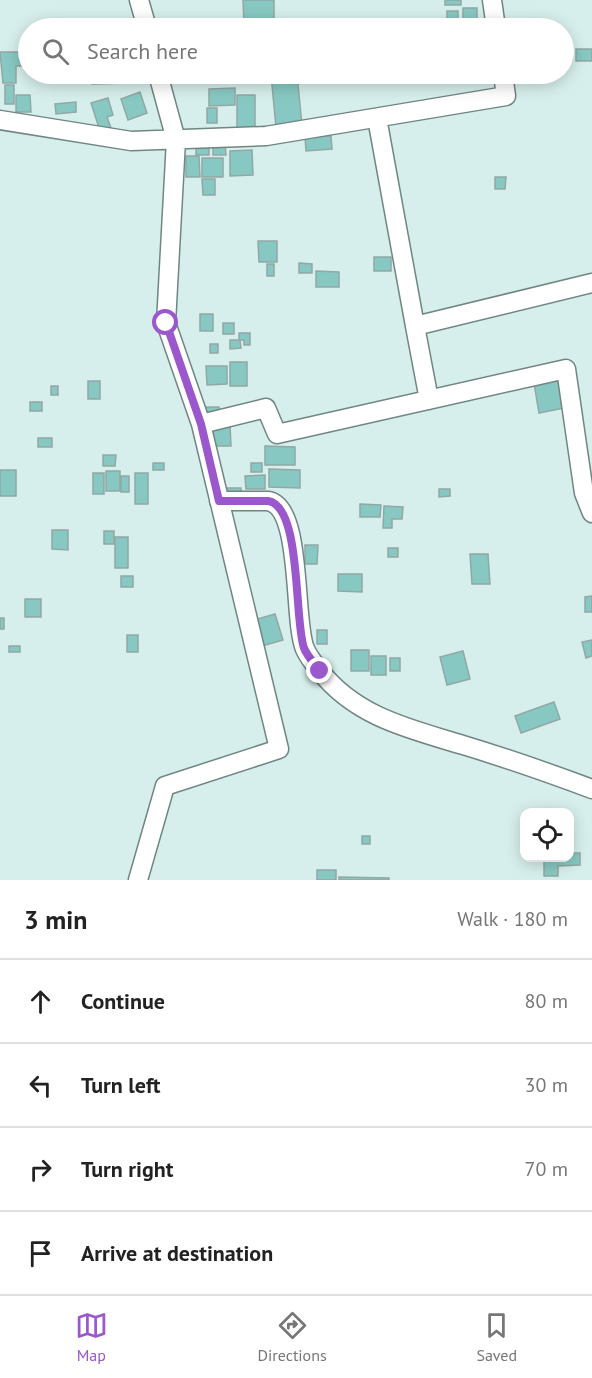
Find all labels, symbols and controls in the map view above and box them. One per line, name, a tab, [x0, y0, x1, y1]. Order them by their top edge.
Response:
search box	[18, 18, 574, 84]
icon: search	[39, 35, 72, 68]
text: Search here	[87, 37, 198, 65]
route start	[152, 309, 178, 335]
route end	[306, 657, 332, 683]
map controls	[520, 808, 574, 862]
button: locate	[520, 808, 574, 862]
text: 3 min	[24, 903, 87, 936]
text: Walk · 180 m	[457, 906, 568, 932]
icon: ahead	[24, 985, 57, 1018]
text: Continue	[81, 987, 165, 1015]
text: 80 m	[525, 988, 568, 1014]
icon: left	[24, 1069, 57, 1102]
text: Turn left	[81, 1071, 161, 1099]
text: 30 m	[525, 1072, 568, 1098]
icon: right	[24, 1153, 57, 1186]
text: Turn right	[81, 1155, 173, 1183]
text: 70 m	[525, 1156, 568, 1182]
icon: arrive	[24, 1237, 57, 1270]
text: Arrive at destination	[81, 1239, 273, 1267]
tab: Map	[75, 1309, 108, 1365]
tab: Directions	[258, 1309, 327, 1365]
tab: Saved	[476, 1309, 517, 1365]

